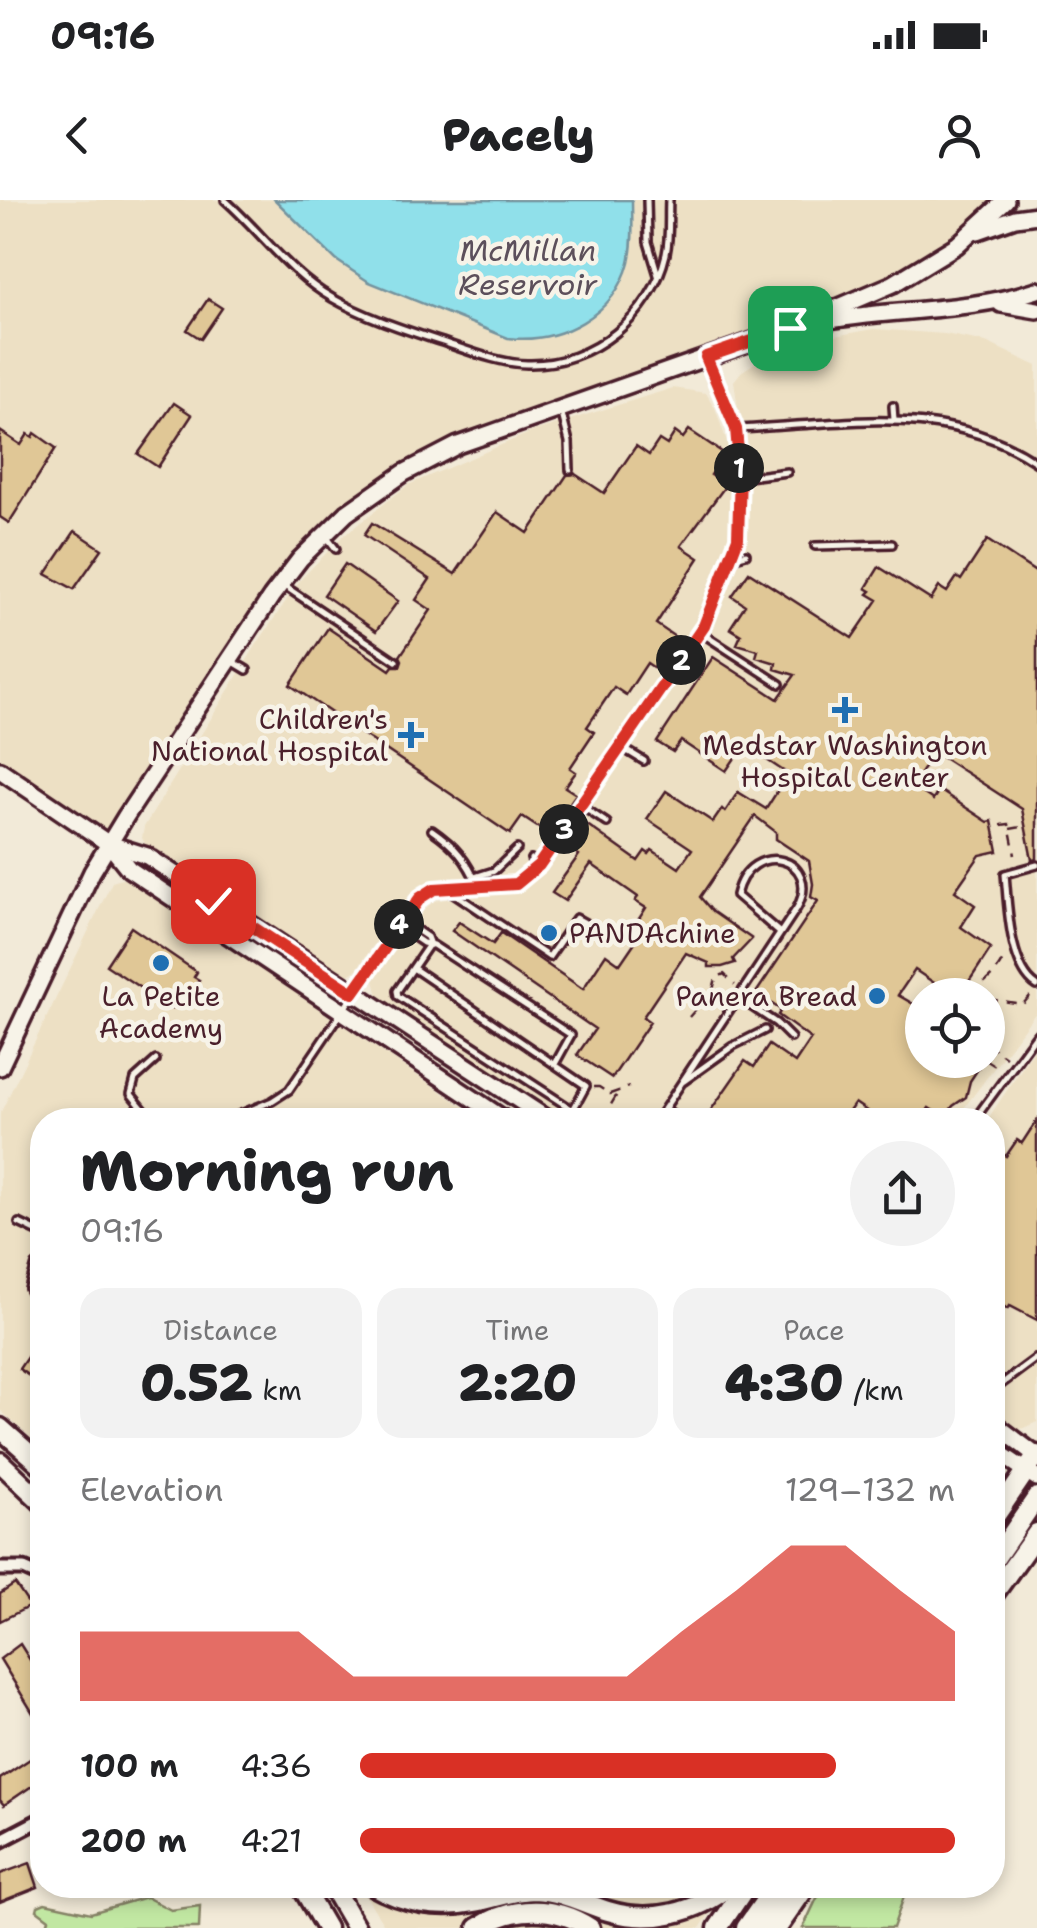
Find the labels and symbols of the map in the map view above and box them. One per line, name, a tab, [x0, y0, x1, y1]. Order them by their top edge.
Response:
water label: McMillan Reservoir	[458, 230, 598, 305]
pin	[748, 286, 833, 371]
pin: 1	[714, 443, 764, 493]
pin: 2	[656, 635, 706, 685]
marker: Medstar Washington Hospital Center	[832, 697, 858, 723]
place label: Children's National Hospital	[151, 700, 389, 770]
marker: Children's National Hospital	[398, 722, 424, 748]
place label: Medstar Washington Hospital Center	[703, 726, 988, 796]
pin: 3	[539, 804, 589, 854]
pin	[171, 859, 256, 944]
pin: 4	[374, 899, 424, 949]
place label: PANDAchine	[569, 914, 736, 952]
marker: PANDAchine	[538, 922, 560, 944]
marker: La Petite Academy	[150, 952, 172, 974]
place label: La Petite Academy	[99, 977, 223, 1047]
place label: Panera Bread	[676, 977, 857, 1015]
marker: Panera Bread	[866, 985, 888, 1007]

